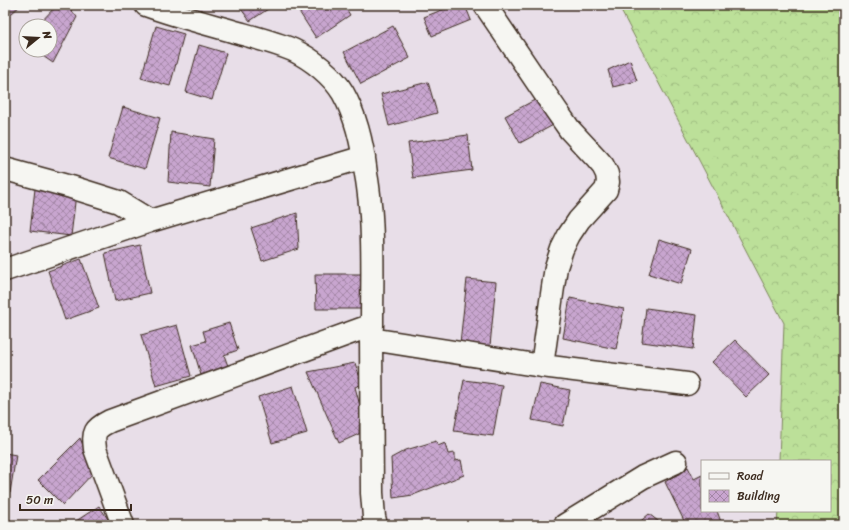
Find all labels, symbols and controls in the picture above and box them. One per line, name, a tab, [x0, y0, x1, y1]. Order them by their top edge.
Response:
north arrow	[18, 18, 58, 58]
text: N	[37, 28, 57, 42]
legend	[701, 460, 831, 512]
text: Road	[737, 465, 764, 487]
text: Building	[737, 485, 780, 507]
scale bar	[20, 486, 131, 512]
text: 50 m	[26, 489, 53, 511]

